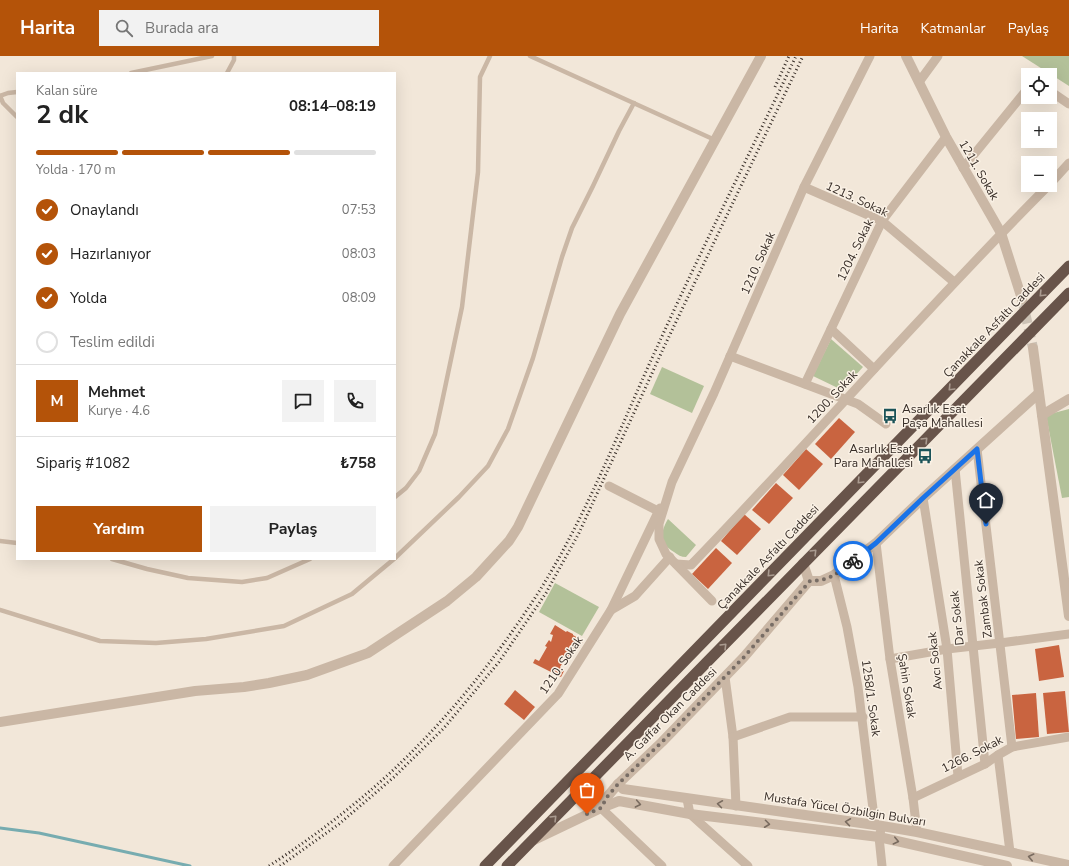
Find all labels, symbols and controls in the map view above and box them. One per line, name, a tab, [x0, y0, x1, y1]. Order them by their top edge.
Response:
search box	[99, 10, 379, 46]
text: Harita	[20, 15, 75, 41]
icon: search	[113, 17, 135, 39]
text: Burada ara	[145, 18, 219, 38]
text: Harita	[860, 19, 899, 38]
text: Katmanlar	[921, 19, 986, 38]
text: Paylaş	[1008, 19, 1049, 38]
map controls	[1021, 68, 1057, 192]
button: locate	[1021, 68, 1057, 104]
text: Kalan süre	[36, 82, 98, 100]
text: 08:14–08:19	[289, 96, 376, 116]
text: 2 dk	[36, 97, 88, 132]
button: +	[1021, 112, 1057, 148]
street label: 1211. Sokak	[955, 137, 1003, 204]
button: −	[1021, 156, 1057, 192]
text: Yolda · 170 m	[36, 161, 116, 179]
street label: 1213. Sokak	[823, 178, 892, 221]
icon: check	[36, 199, 58, 221]
text: Onaylandı	[70, 200, 139, 220]
text: 07:53	[342, 201, 376, 219]
street label: 1204. Sokak	[833, 216, 877, 284]
street label: 1210. Sokak	[737, 228, 779, 297]
icon: check	[36, 243, 58, 265]
text: Hazırlanıyor	[70, 244, 151, 264]
text: 08:03	[342, 245, 376, 263]
street label: Çanakkale Asfaltı Caddesi	[940, 269, 1048, 381]
icon: check	[36, 287, 58, 309]
text: Yolda	[70, 288, 107, 308]
text: 08:09	[342, 289, 376, 307]
one-way arrow	[1039, 289, 1047, 297]
text: Teslim edildi	[70, 332, 155, 352]
street label: 1200. Sokak	[803, 366, 861, 427]
button: chat	[282, 380, 324, 422]
button: phone	[334, 380, 376, 422]
text: Mehmet	[88, 382, 145, 402]
one-way arrow	[948, 383, 956, 391]
text: M	[50, 391, 64, 411]
place label: Asarlık Esat Paşa Mahallesi	[902, 401, 983, 431]
text: Kurye · 4.6	[88, 402, 150, 420]
bus stop icon: Asarlık Esat Paşa Mahallesi	[881, 407, 899, 425]
one-way arrow	[920, 437, 928, 445]
place label: Asarlık Esat Para Mahallesi	[834, 441, 914, 471]
bus stop icon: Asarlık Esat Para Mahallesi	[916, 447, 934, 465]
text: Sipariş #1082	[36, 453, 130, 473]
text: ₺758	[340, 453, 376, 473]
one-way arrow	[857, 476, 865, 484]
pin	[969, 483, 1003, 524]
icon: home	[975, 489, 997, 511]
street label: Çanakkale Asfaltı Caddesi	[714, 501, 822, 613]
button: Yardım	[36, 506, 202, 552]
button: Paylaş	[210, 506, 376, 552]
courier	[833, 541, 873, 581]
one-way arrow	[809, 549, 817, 557]
icon: bike	[842, 550, 864, 572]
street label: Zambak Sokak	[970, 558, 996, 639]
one-way arrow	[767, 569, 775, 577]
street label: Dar Sokak	[946, 589, 968, 646]
street label: Avcı Sokak	[924, 630, 946, 691]
street label: 1210. Sokak	[536, 632, 587, 697]
one-way arrow	[719, 643, 726, 651]
street label: Şahin Sokak	[894, 652, 920, 721]
street label: 1258/1. Sokak	[858, 658, 884, 739]
street label: A. Gaffar Okan Caddesi	[620, 664, 720, 764]
street label: 1266. Sokak	[939, 731, 1006, 776]
pin	[570, 773, 604, 814]
icon: bag	[576, 779, 598, 801]
street label: Mustafa Yücel Özbilgin Bulvarı	[763, 788, 927, 830]
one-way arrow	[635, 800, 642, 808]
one-way arrow	[717, 800, 723, 809]
one-way arrow	[549, 815, 557, 823]
one-way arrow	[845, 818, 851, 827]
one-way arrow	[764, 819, 770, 828]
one-way arrow	[893, 836, 899, 844]
one-way arrow	[1028, 853, 1034, 861]

